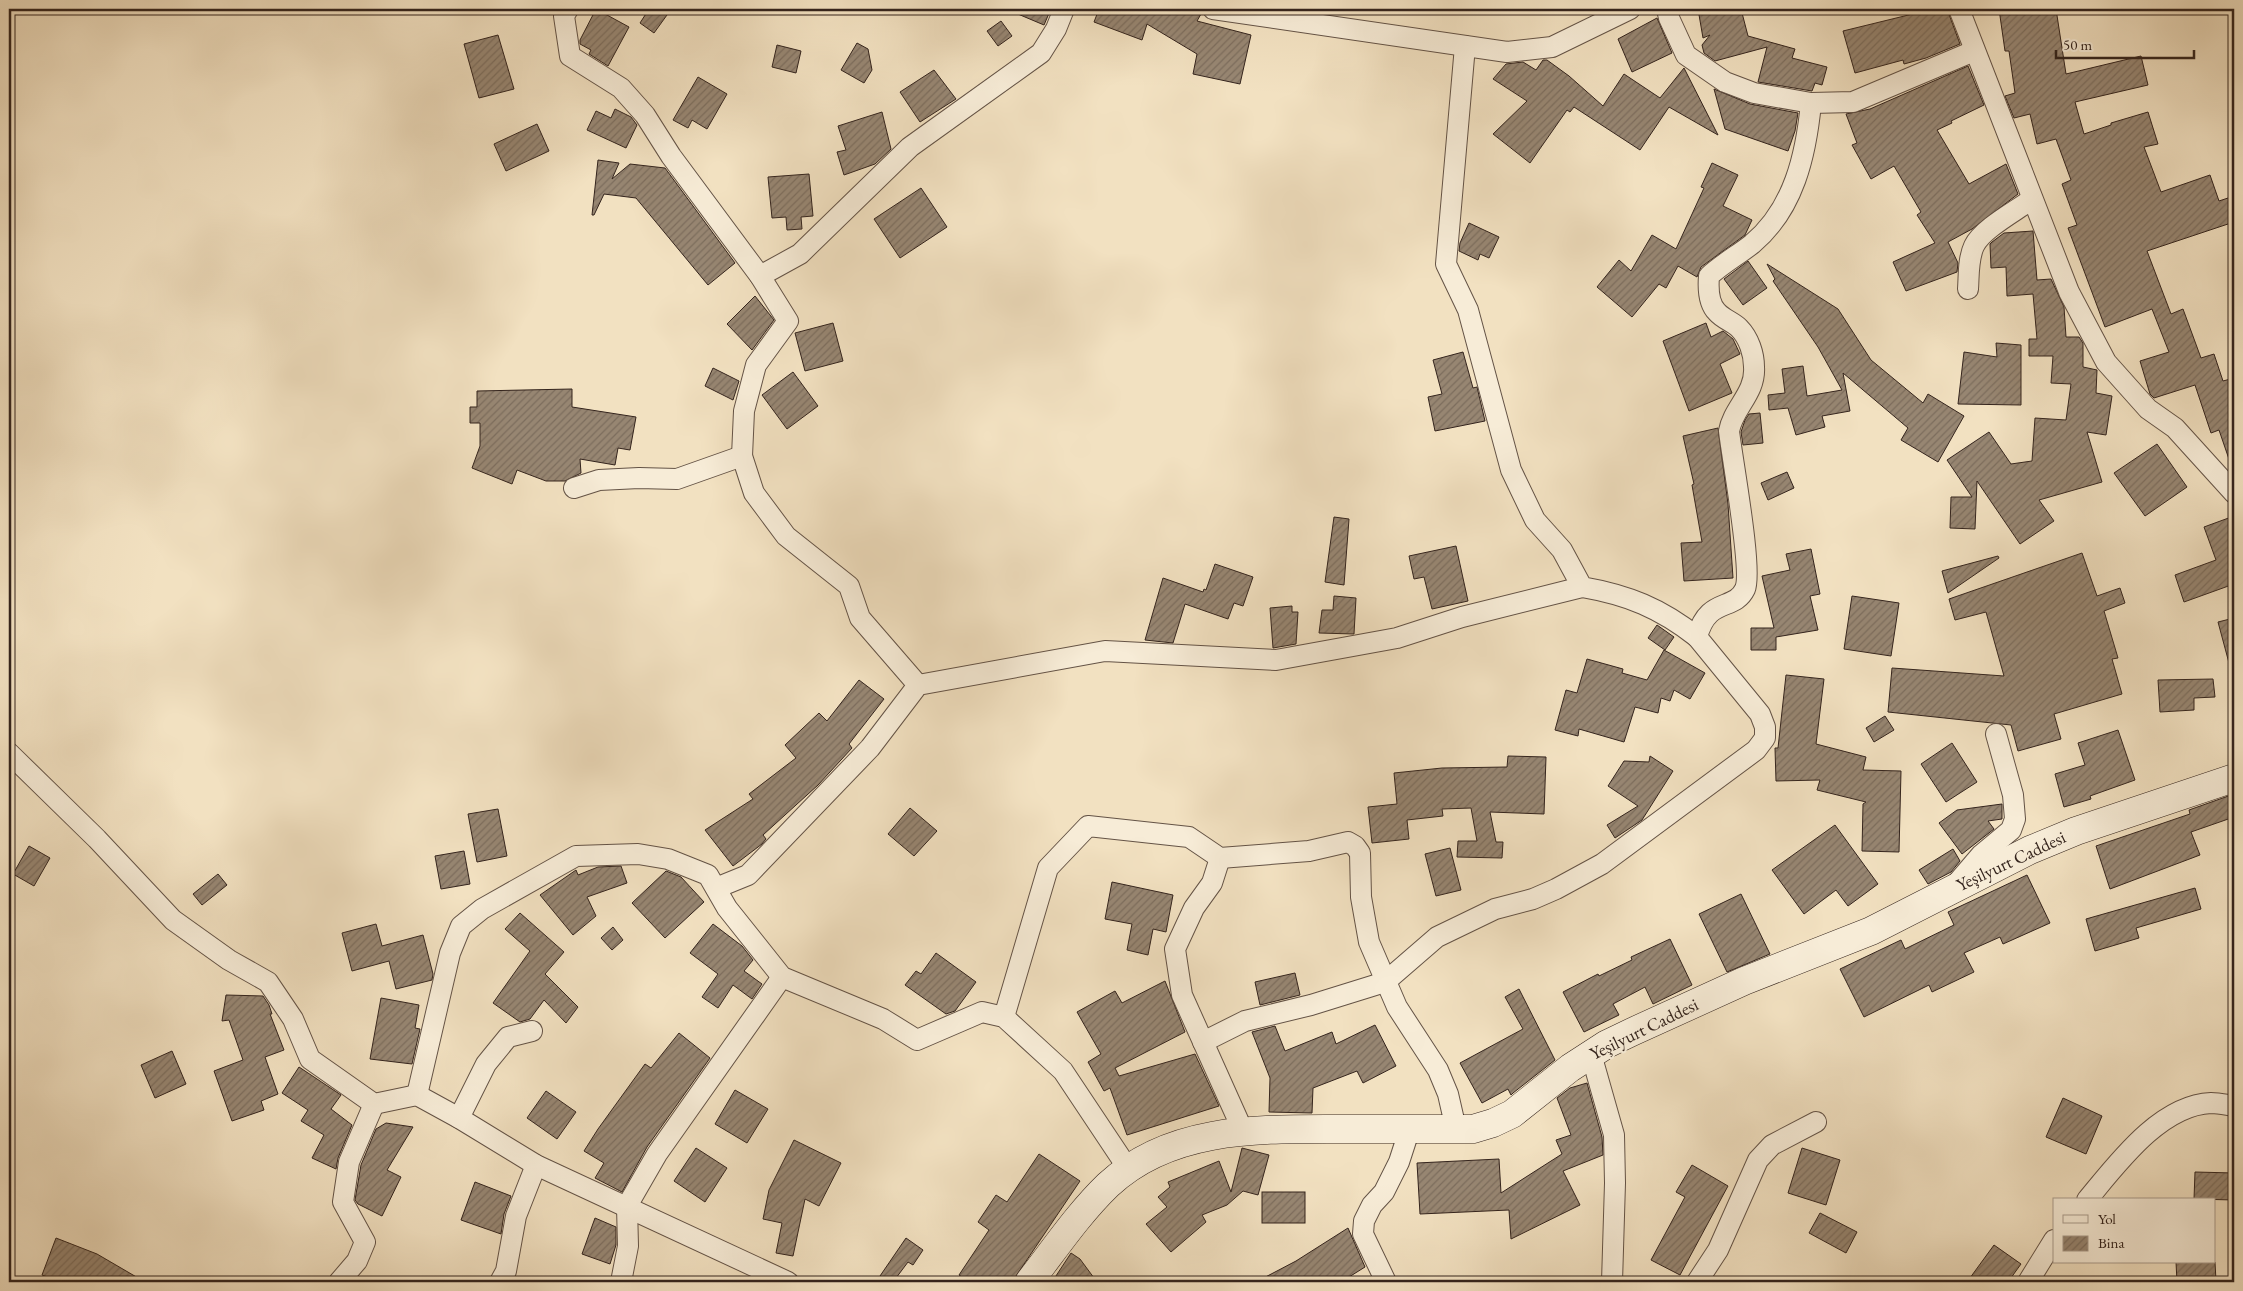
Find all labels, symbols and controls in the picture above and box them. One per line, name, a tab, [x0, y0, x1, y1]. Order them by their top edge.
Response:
scale bar	[2056, 28, 2193, 60]
text: 50 m	[2063, 35, 2092, 54]
street label: Yeşilyurt Caddesi	[1952, 825, 2070, 896]
street label: Yeşilyurt Caddesi	[1586, 992, 1702, 1065]
legend	[2053, 1198, 2216, 1264]
text: Yol	[2098, 1209, 2116, 1228]
text: Bina	[2098, 1233, 2124, 1252]

